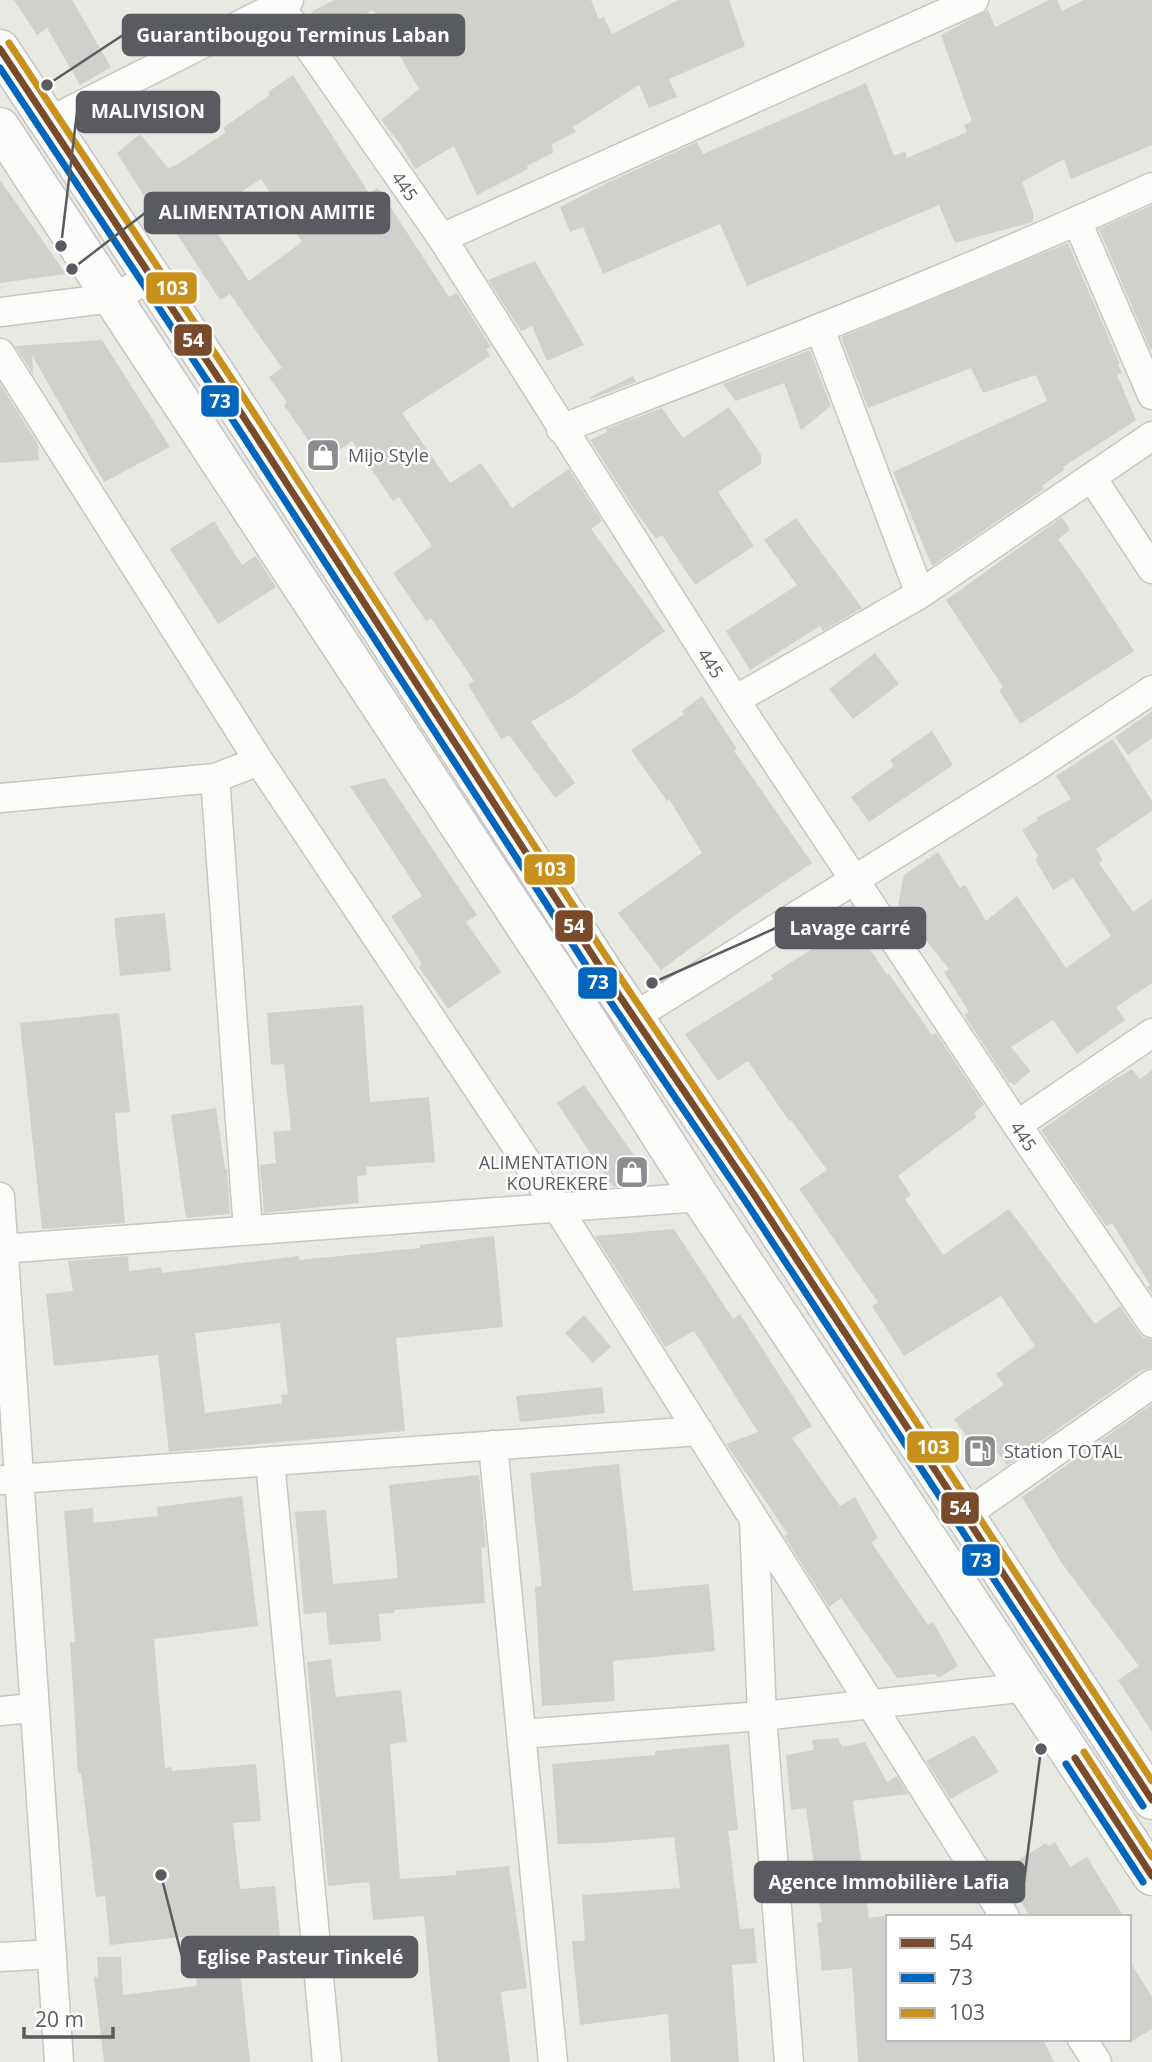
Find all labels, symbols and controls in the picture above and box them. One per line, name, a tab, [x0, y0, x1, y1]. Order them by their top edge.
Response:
callout: Guarantibougou Terminus Laban	[123, 15, 464, 55]
text: Guarantibougou Terminus Laban	[136, 22, 450, 48]
callout: MALIVISION	[77, 92, 219, 132]
text: MALIVISION	[91, 98, 205, 124]
street label: 445	[386, 166, 424, 206]
callout: ALIMENTATION AMITIE	[145, 193, 389, 233]
text: ALIMENTATION AMITIE	[159, 199, 375, 225]
line badge: 103	[145, 271, 198, 305]
text: 103	[156, 275, 188, 301]
line badge: 54	[173, 323, 213, 357]
text: 54	[182, 327, 204, 353]
line badge: 73	[200, 384, 240, 418]
text: 73	[209, 388, 231, 414]
shop icon: Mijo Style	[304, 436, 342, 474]
place label: Mijo Style	[348, 443, 429, 467]
street label: 445	[693, 644, 729, 682]
line badge: 103	[523, 853, 576, 886]
text: 103	[534, 856, 566, 882]
callout: Lavage carré	[776, 908, 925, 948]
line badge: 54	[554, 909, 594, 943]
text: 54	[563, 913, 585, 939]
text: Lavage carré	[789, 915, 911, 941]
line badge: 73	[577, 966, 618, 1000]
text: 73	[587, 969, 609, 995]
street label: 445	[1005, 1116, 1043, 1156]
place label: ALIMENTATION KOUREKERE	[479, 1150, 608, 1195]
shop icon: ALIMENTATION KOUREKERE	[613, 1153, 651, 1191]
line badge: 103	[906, 1430, 960, 1464]
fuel station icon: Station TOTAL	[961, 1432, 999, 1470]
text: 103	[917, 1434, 949, 1460]
place label: Station TOTAL	[1004, 1439, 1122, 1463]
line badge: 54	[940, 1491, 980, 1525]
text: 54	[949, 1495, 971, 1521]
line badge: 73	[961, 1543, 1001, 1577]
text: 73	[970, 1547, 992, 1573]
callout: Agence Immobilière Lafia	[755, 1862, 1024, 1902]
text: Agence Immobilière Lafia	[768, 1869, 1010, 1895]
legend	[886, 1915, 1131, 2041]
text: 54	[949, 1928, 973, 1956]
callout: Eglise Pasteur Tinkelé	[182, 1937, 417, 1977]
text: Eglise Pasteur Tinkelé	[197, 1944, 403, 1970]
text: 73	[949, 1963, 973, 1991]
scale bar	[24, 1996, 114, 2040]
text: 103	[949, 1998, 985, 2026]
text: 20 m	[35, 2005, 84, 2033]

